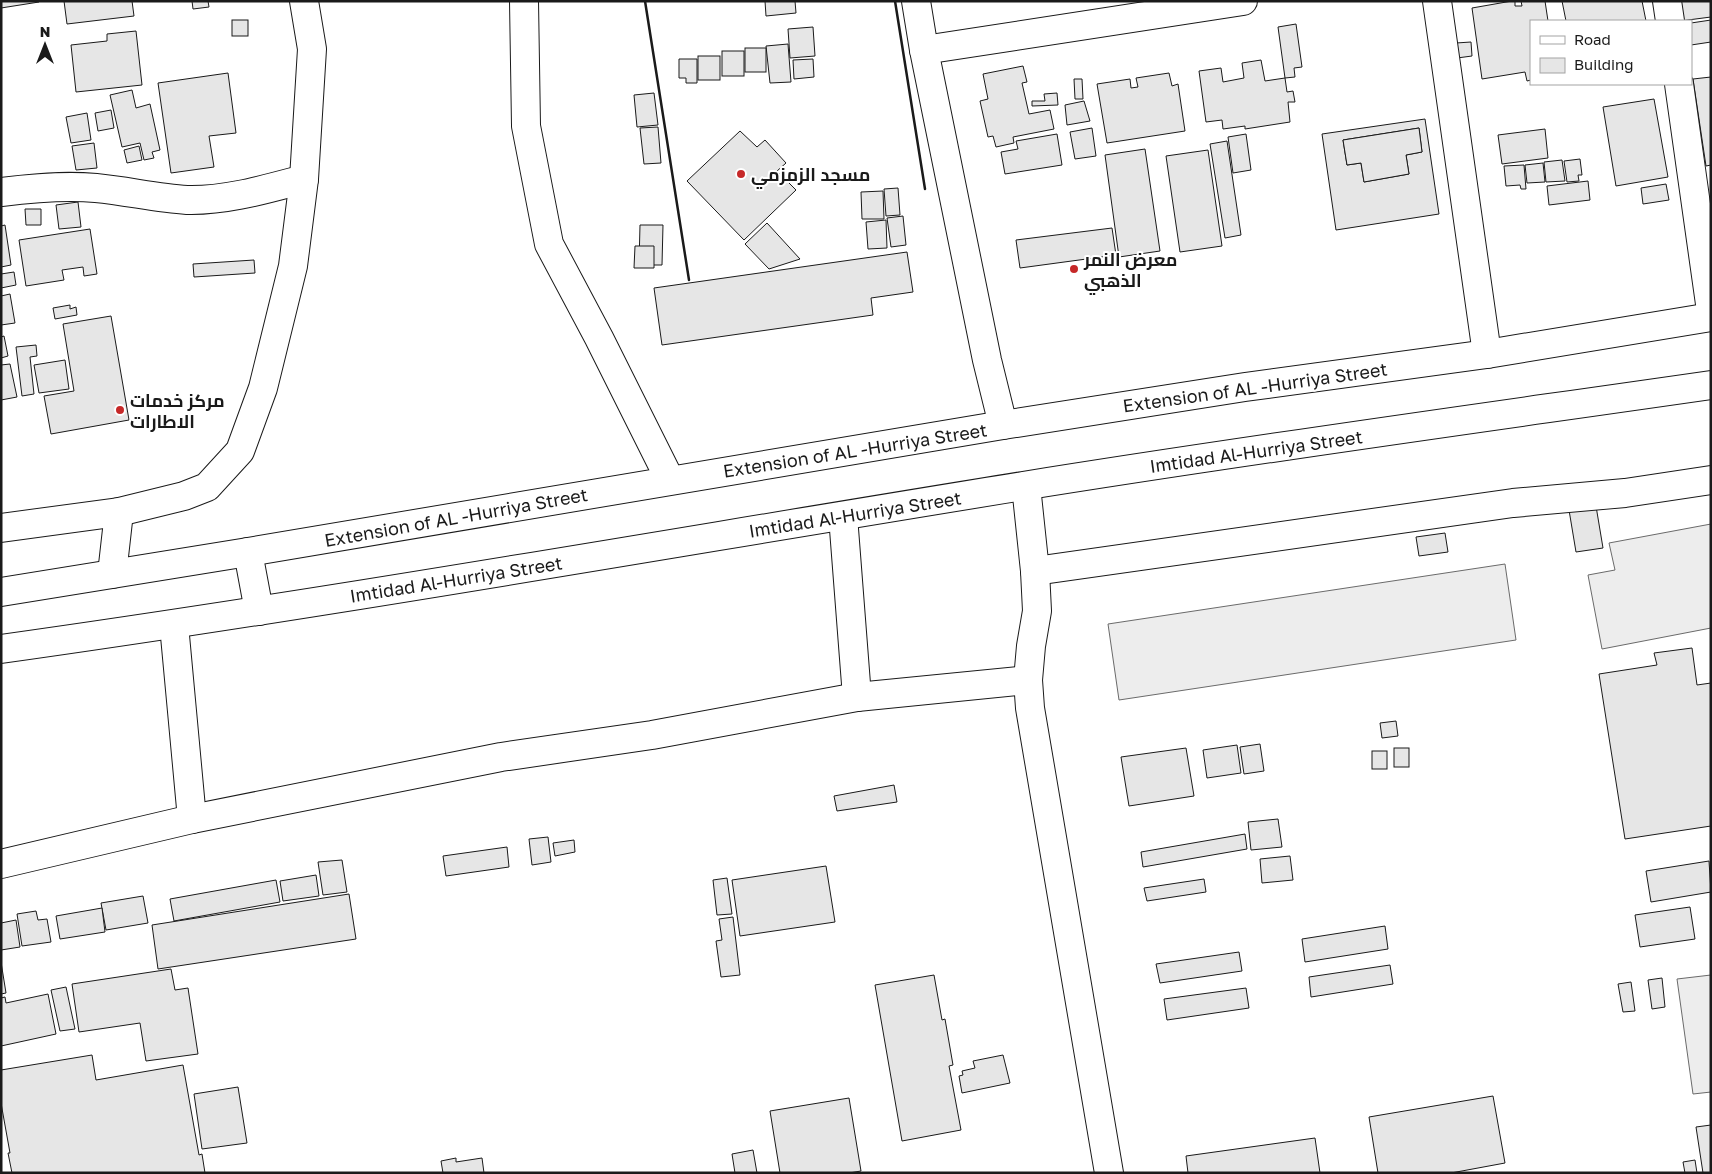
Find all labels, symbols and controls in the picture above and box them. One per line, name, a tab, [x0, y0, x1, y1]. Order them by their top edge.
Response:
north arrow	[20, 20, 70, 70]
legend	[1530, 20, 1692, 85]
text: N	[40, 23, 50, 40]
text: Road	[1574, 30, 1611, 48]
text: Building	[1574, 55, 1634, 73]
place label: مسجد الزمزمي	[751, 163, 871, 190]
marker: مسجد الزمزمي	[735, 168, 747, 180]
place label: معرض النمر الذهبي	[1083, 248, 1177, 296]
marker: معرض النمر الذهبي	[1068, 263, 1080, 275]
street label: Extension of AL -Hurriya Street	[1121, 358, 1389, 416]
place label: مركز خدمات الاطارات	[130, 389, 225, 432]
marker: مركز خدمات الاطارات	[114, 404, 126, 416]
street label: Extension of AL -Hurriya Street	[721, 418, 989, 482]
street label: Imtidad Al-Hurriya Street	[1148, 425, 1364, 477]
street label: Extension of AL -Hurriya Street	[323, 483, 589, 551]
street label: Imtidad Al-Hurriya Street	[747, 486, 963, 542]
street label: Imtidad Al-Hurriya Street	[348, 551, 564, 607]

